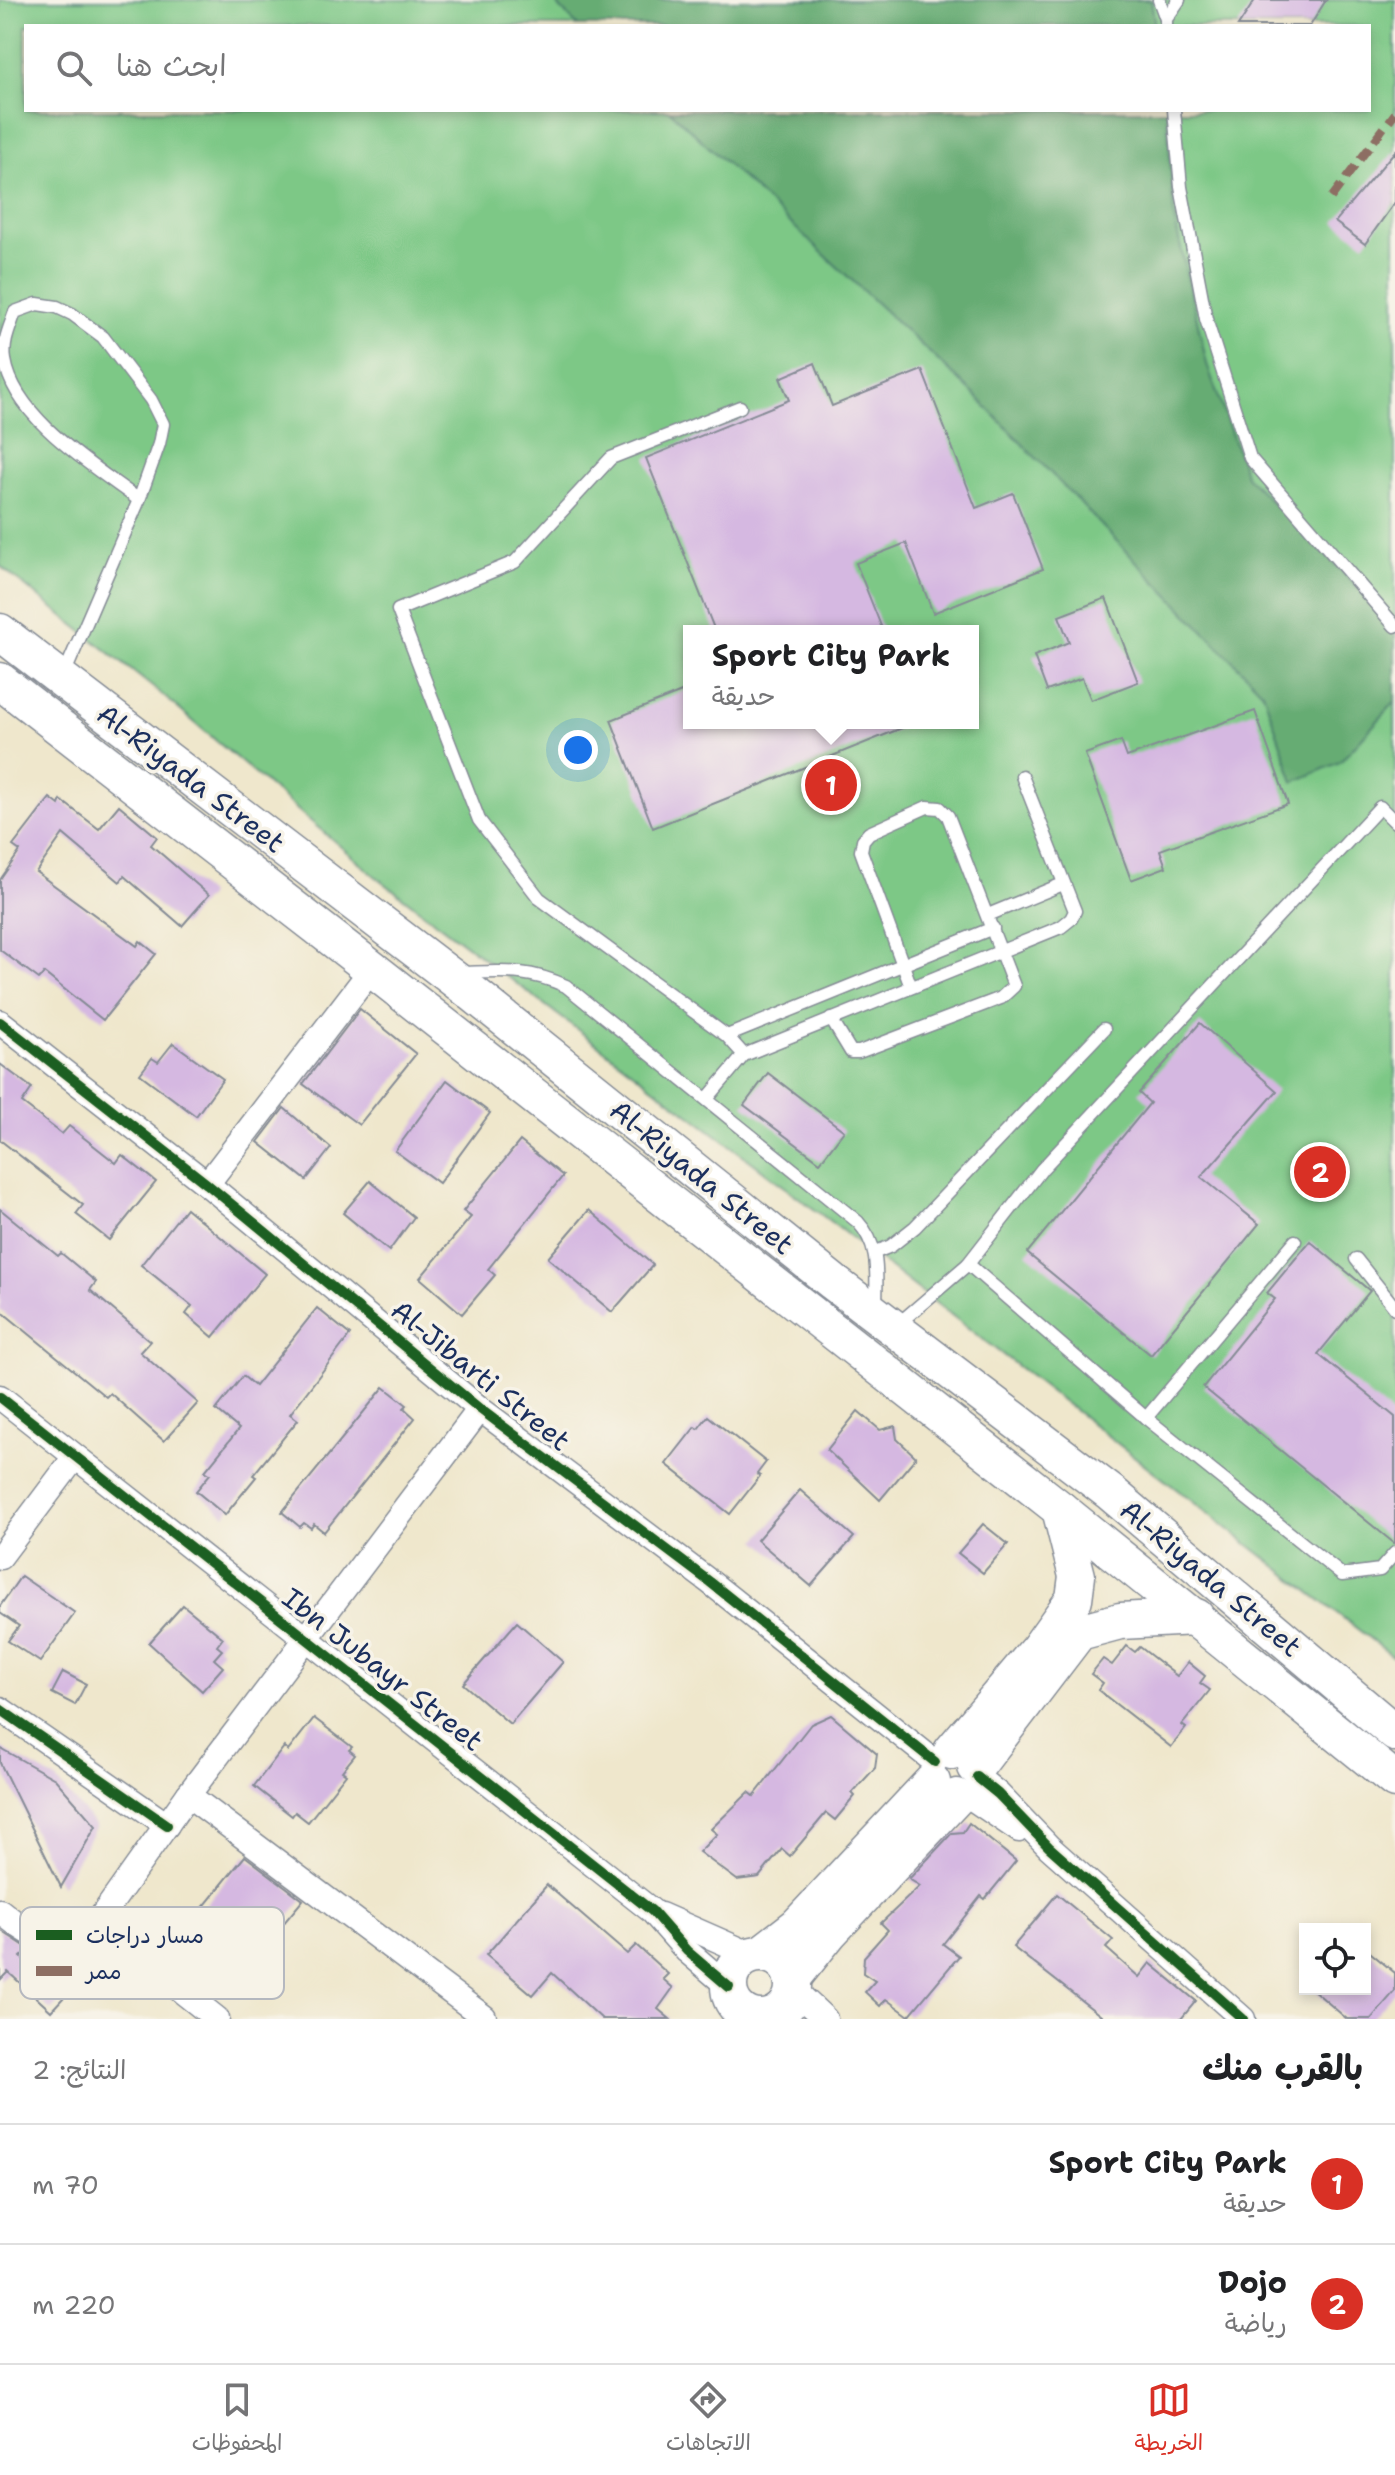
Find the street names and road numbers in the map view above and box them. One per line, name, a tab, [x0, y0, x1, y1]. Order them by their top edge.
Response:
street label: Al-Riyada Street	[89, 695, 293, 861]
street label: Al-Riyada Street	[602, 1091, 802, 1263]
street label: Al-Jibarti Street	[383, 1291, 579, 1459]
street label: Al-Riyada Street	[1112, 1491, 1310, 1665]
street label: Ibn Jubayr Street	[275, 1579, 491, 1759]

